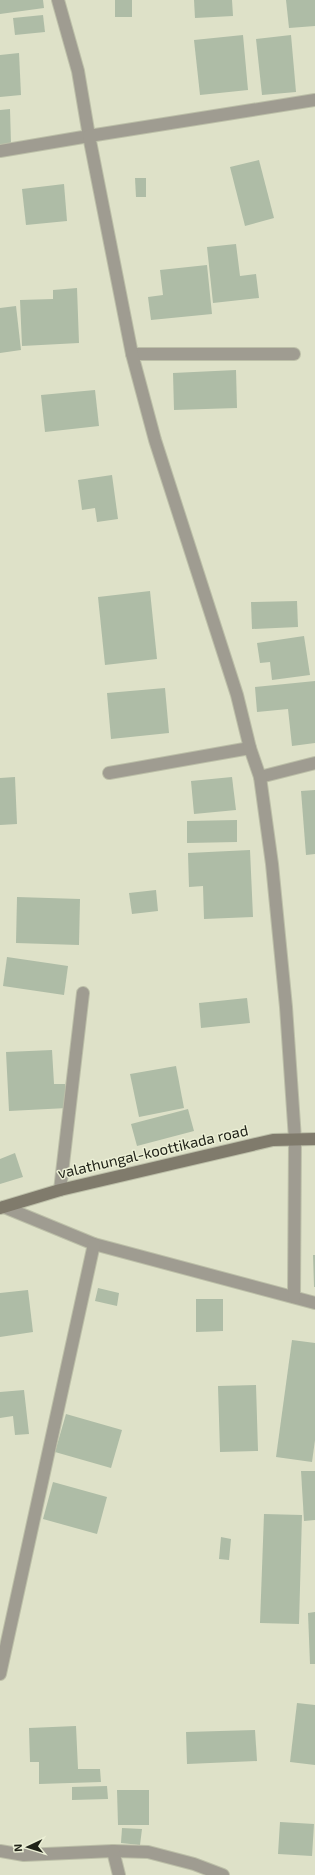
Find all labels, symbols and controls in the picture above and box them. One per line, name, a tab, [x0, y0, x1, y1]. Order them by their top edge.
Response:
street label: valathungal-koottikada road	[56, 1120, 250, 1182]
north arrow	[8, 1827, 48, 1867]
text: N	[11, 1843, 24, 1852]

